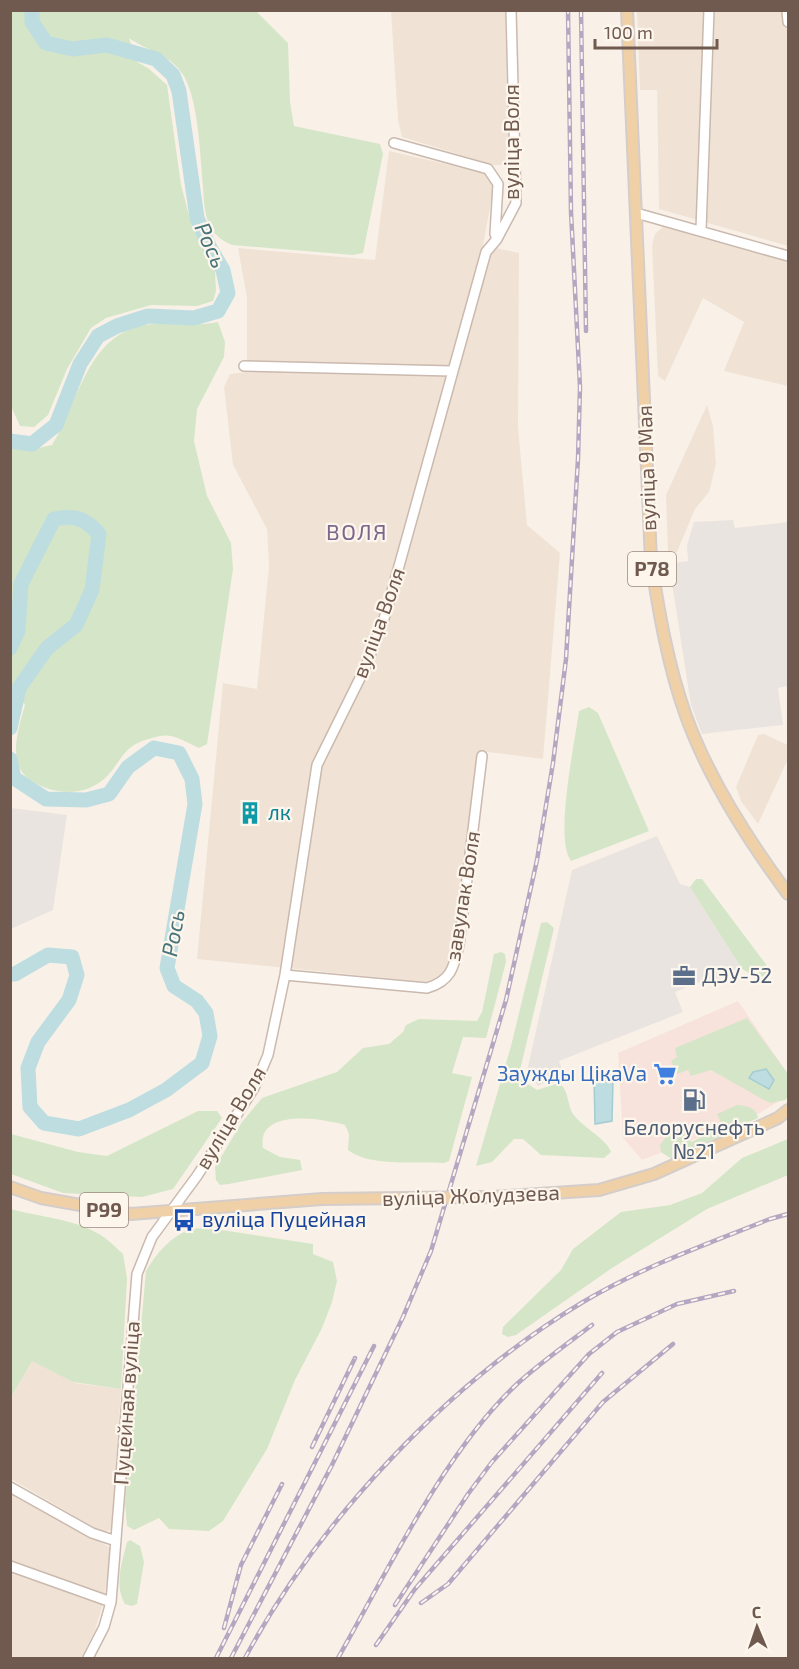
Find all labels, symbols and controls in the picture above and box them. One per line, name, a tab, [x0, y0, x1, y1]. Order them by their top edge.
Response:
scale bar	[595, 12, 716, 50]
text: 100 m	[604, 21, 653, 43]
street label: вуліца Воля	[498, 84, 524, 200]
water label: Рось	[190, 218, 233, 272]
street label: вуліца 9 Мая	[631, 405, 661, 531]
district label: ВОЛЯ	[326, 518, 388, 544]
road number: Р78	[628, 552, 676, 586]
street label: вуліца Воля	[346, 564, 410, 682]
place label: лк	[268, 799, 291, 824]
building icon: лк	[237, 800, 263, 826]
street label: завулак Воля	[439, 829, 485, 963]
water label: Рось	[155, 907, 189, 958]
place label: ДЭУ-52	[702, 962, 772, 987]
office icon: ДЭУ-52	[671, 963, 697, 989]
place label: Заужды ЦікаVа	[497, 1060, 647, 1086]
street label: вуліца Воля	[189, 1061, 271, 1174]
supermarket icon: Заужды ЦікаVа	[652, 1061, 678, 1087]
fuel station icon: Белоруснефть №21	[681, 1087, 707, 1113]
place label: Белоруснефть №21	[623, 1114, 765, 1163]
street label: вуліца Жолудзева	[382, 1179, 560, 1211]
road number: Р99	[80, 1193, 128, 1227]
place label: вуліца Пуцейная	[202, 1206, 366, 1232]
bus stop icon: вуліца Пуцейная	[171, 1207, 197, 1233]
street label: Пуцейная вуліца	[107, 1320, 145, 1486]
north arrow	[727, 1597, 787, 1657]
text: С	[751, 1602, 761, 1621]

